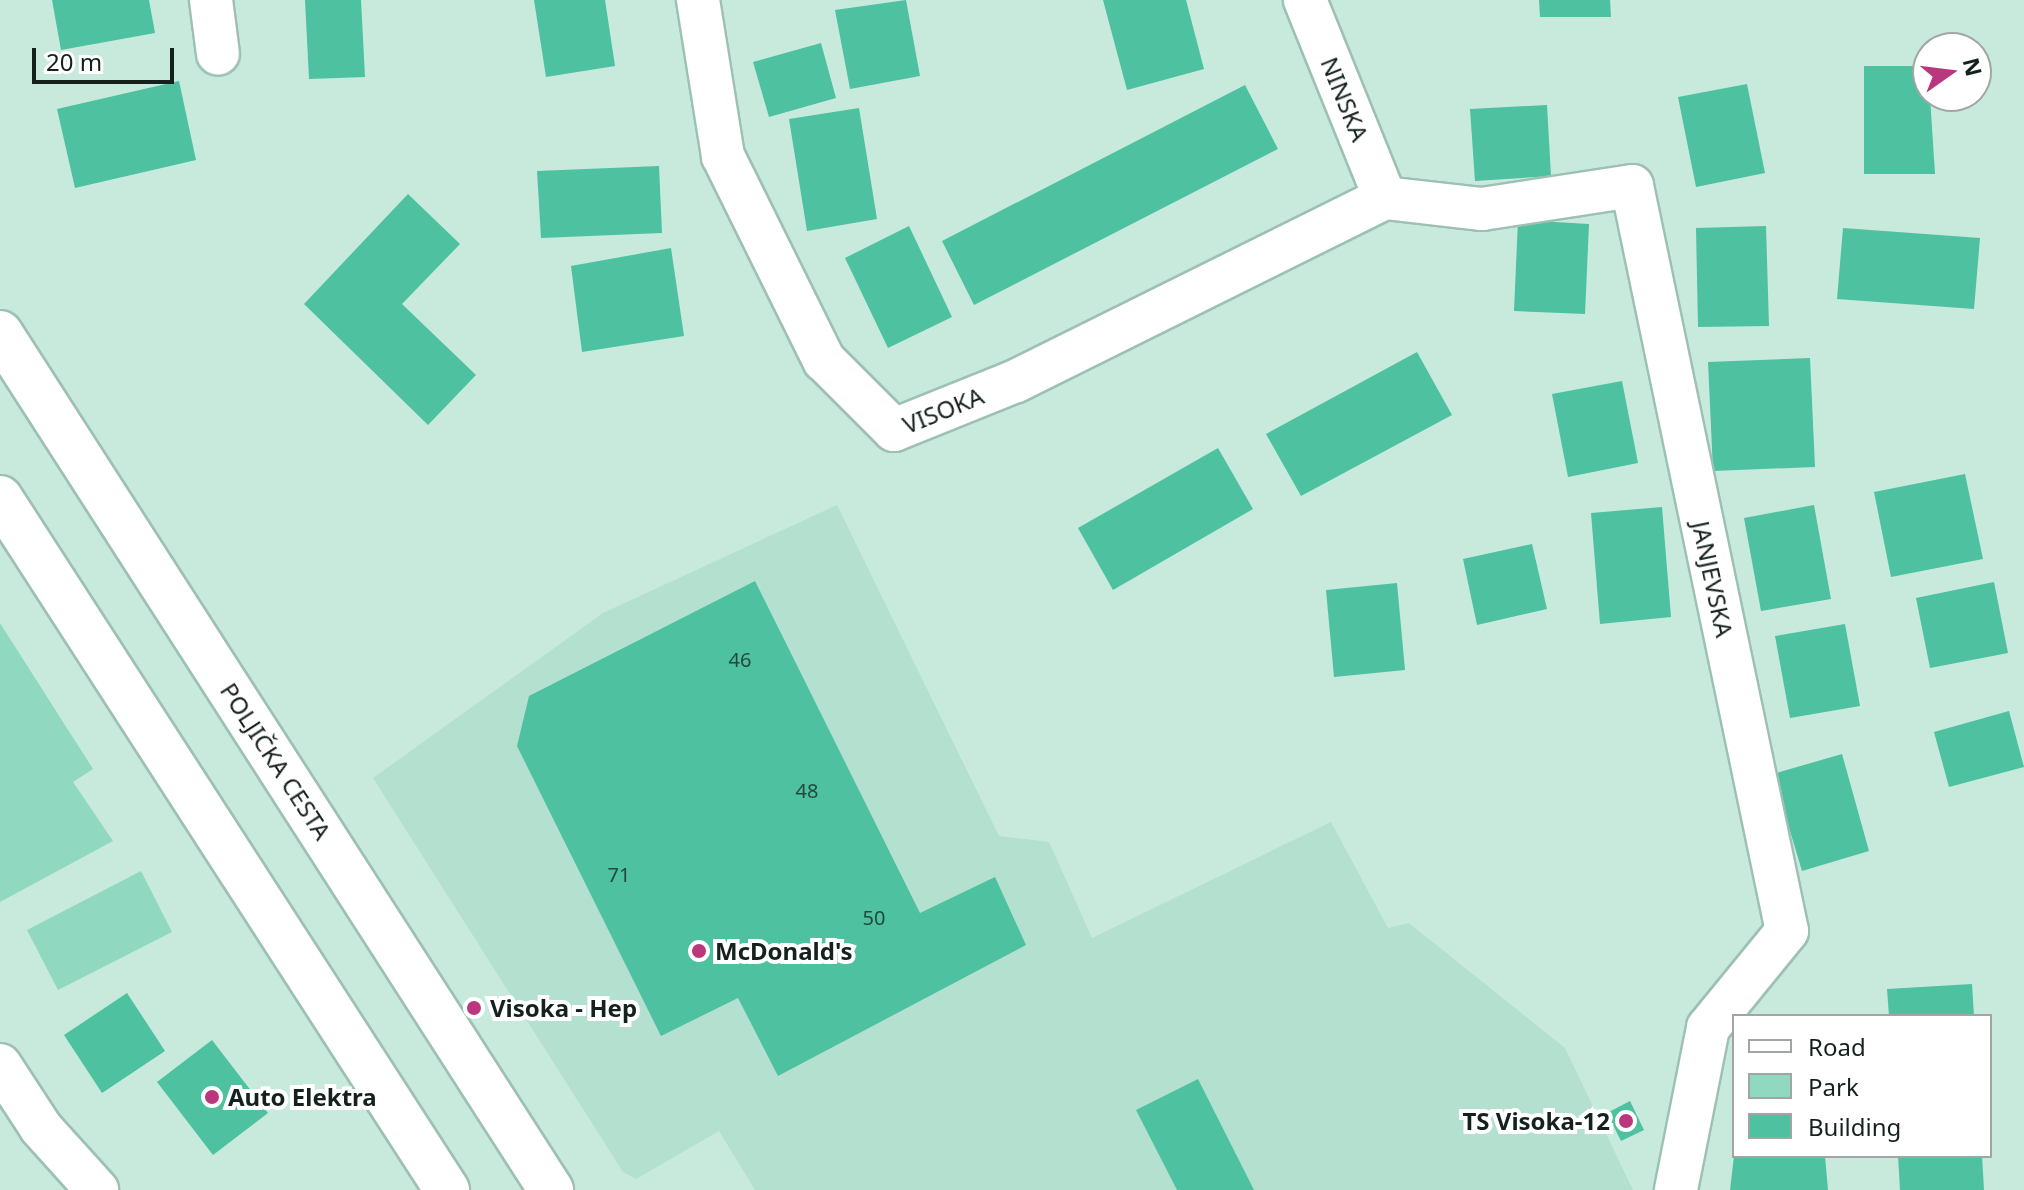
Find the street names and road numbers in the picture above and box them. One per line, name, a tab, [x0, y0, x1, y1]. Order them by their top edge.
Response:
street label: NINSKA	[1315, 53, 1375, 145]
street label: VISOKA	[898, 381, 988, 439]
street label: JANJEVSKA	[1687, 518, 1739, 640]
street label: POLJIČKA CESTA	[215, 677, 337, 845]

